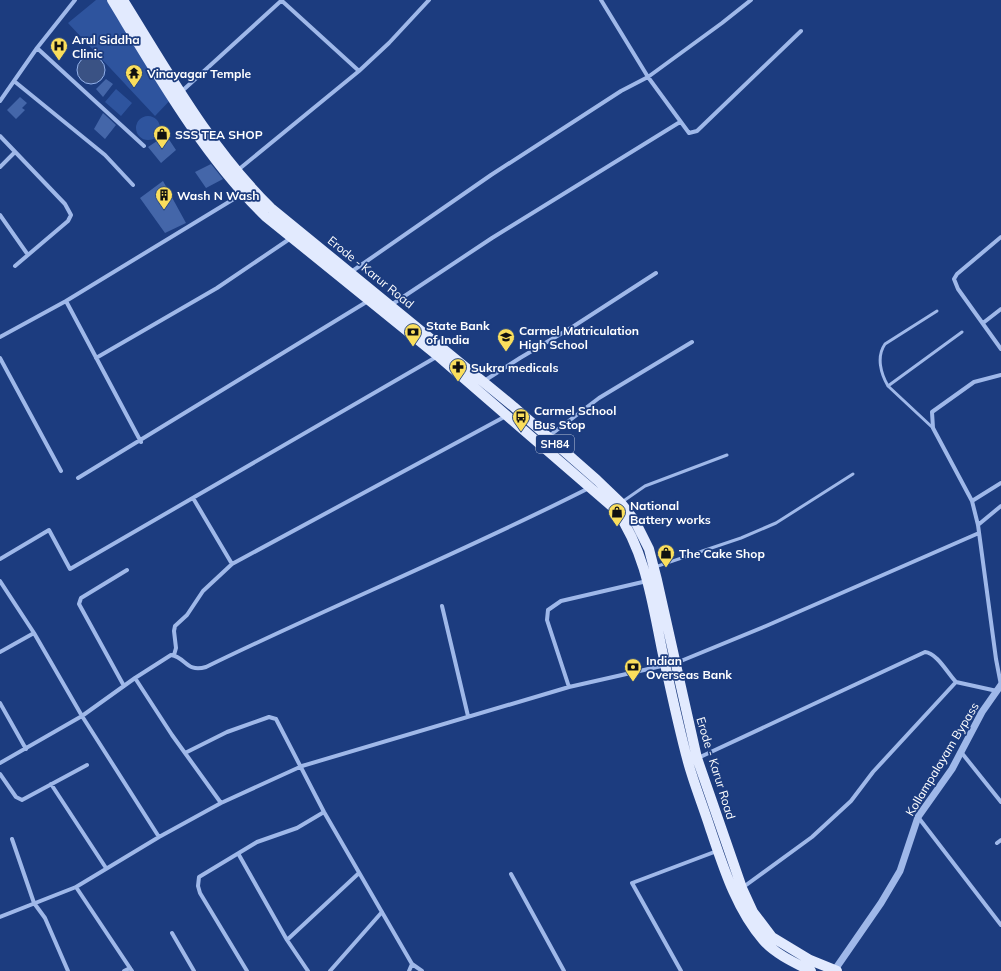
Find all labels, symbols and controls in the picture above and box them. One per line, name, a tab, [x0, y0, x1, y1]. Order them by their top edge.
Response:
place label: Arul Siddha Clinic	[72, 32, 140, 61]
hospital icon: Arul Siddha Clinic	[49, 36, 69, 61]
temple icon: Vinayagar Temple	[124, 63, 144, 88]
place label: Vinayagar Temple	[146, 66, 252, 81]
shop icon: SSS TEA SHOP	[152, 124, 172, 149]
place label: SSS TEA SHOP	[175, 127, 263, 142]
building icon: Wash N Wash	[154, 185, 174, 210]
place label: Wash N Wash	[177, 188, 259, 203]
street label: Erode - Karur Road	[325, 233, 417, 311]
place label: State Bank of India	[426, 318, 490, 347]
bank icon: State Bank of India	[403, 322, 423, 347]
place label: Carmel Matriculation High School	[519, 323, 639, 352]
school or university icon: Carmel Matriculation High School	[496, 327, 516, 352]
pharmacy icon: Sukra medicals	[448, 357, 468, 382]
place label: Sukra medicals	[471, 360, 558, 375]
place label: Carmel School Bus Stop	[534, 403, 616, 432]
bus stop icon: Carmel School Bus Stop	[511, 407, 531, 432]
road number: SH84	[536, 435, 574, 453]
place label: National Battery works	[630, 498, 711, 527]
shop icon: National Battery works	[607, 502, 627, 527]
shop icon: The Cake Shop	[656, 543, 676, 568]
place label: The Cake Shop	[679, 546, 765, 561]
place label: Indian Overseas Bank	[646, 653, 732, 682]
bank icon: Indian Overseas Bank	[623, 657, 643, 682]
street label: Kollampalayam Bypass	[902, 699, 982, 819]
street label: Erode - Karur Road	[693, 715, 739, 821]

